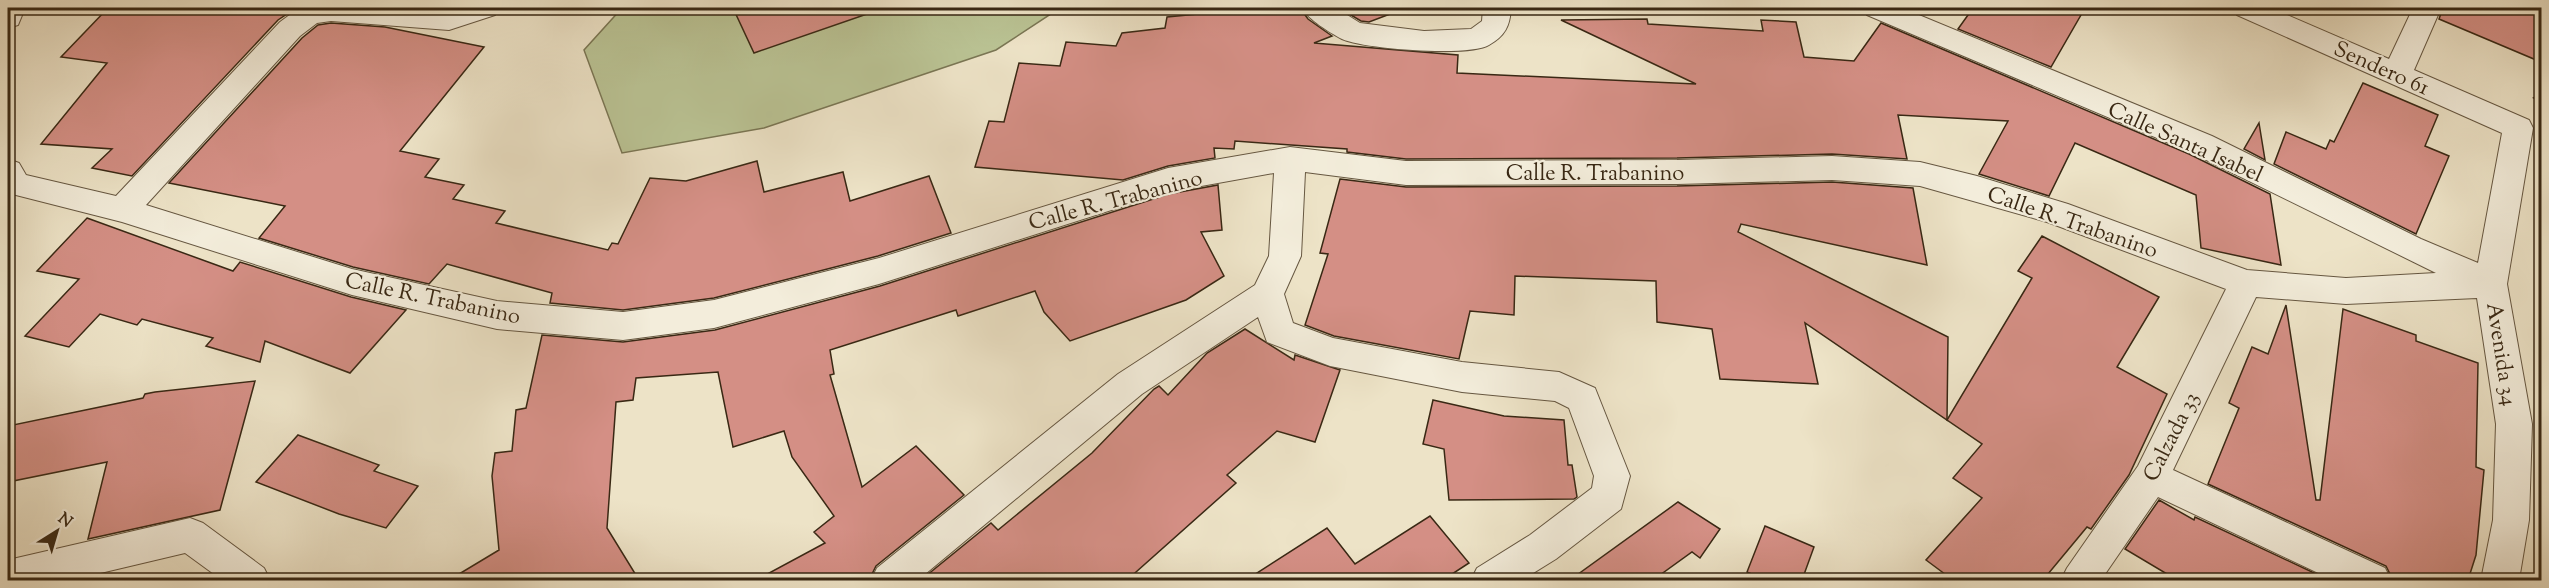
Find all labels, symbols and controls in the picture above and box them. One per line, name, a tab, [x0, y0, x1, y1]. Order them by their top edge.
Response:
street label: Sendero 61	[2328, 34, 2434, 105]
street label: Calle Santa Isabel	[2102, 95, 2268, 192]
street label: Calle R. Trabanino	[1506, 159, 1684, 191]
street label: Calle R. Trabanino	[1025, 163, 1206, 240]
street label: Calle R. Trabanino	[1982, 180, 2162, 268]
street label: Calle R. Trabanino	[342, 266, 523, 334]
street label: Avenida 34	[2476, 301, 2524, 408]
street label: Calzada 33	[2136, 387, 2209, 488]
north arrow	[27, 501, 87, 561]
text: N	[52, 508, 77, 534]

